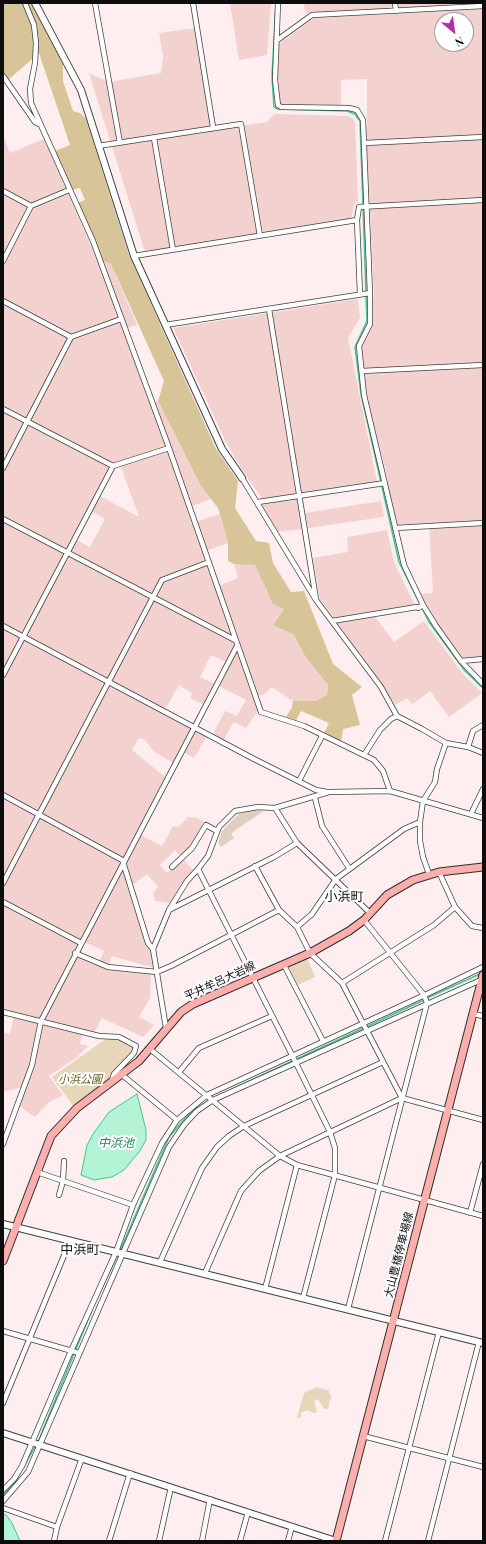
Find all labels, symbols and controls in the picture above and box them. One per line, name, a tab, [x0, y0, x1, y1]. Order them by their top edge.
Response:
north arrow	[434, 12, 474, 52]
text: N	[452, 34, 467, 51]
district label: 小浜町	[325, 889, 363, 905]
street label: 平井牟呂大岩線	[182, 959, 258, 1003]
park label: 小浜公園	[58, 1073, 102, 1087]
water label: 中浜池	[98, 1136, 134, 1150]
street label: 大山豊橋停車場線	[382, 1211, 416, 1299]
district label: 中浜町	[61, 1242, 99, 1258]

